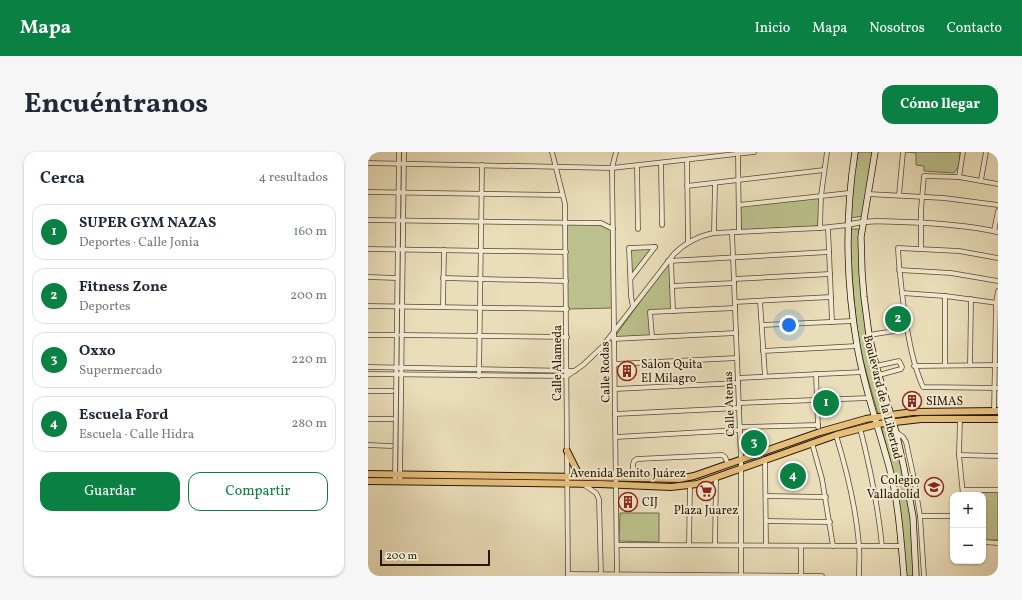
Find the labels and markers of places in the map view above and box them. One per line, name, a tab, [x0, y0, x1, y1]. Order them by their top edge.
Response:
pin: 2	[885, 304, 911, 334]
place label: Salon Quita El Milagro	[641, 357, 703, 387]
building icon: Salon Quita El Milagro	[616, 360, 638, 382]
pin: 1	[813, 388, 839, 418]
building icon: SIMAS	[901, 390, 923, 412]
place label: SIMAS	[926, 394, 963, 410]
pin: 3	[741, 428, 767, 458]
pin: 4	[780, 461, 806, 491]
place label: Colegio Valladolid	[867, 473, 920, 503]
school or university icon: Colegio Valladolid	[923, 476, 945, 498]
supermarket icon: Plaza Juarez	[695, 480, 717, 502]
building icon: CIJ	[617, 491, 639, 513]
place label: CIJ	[642, 495, 658, 511]
place label: Plaza Juarez	[674, 503, 738, 519]

